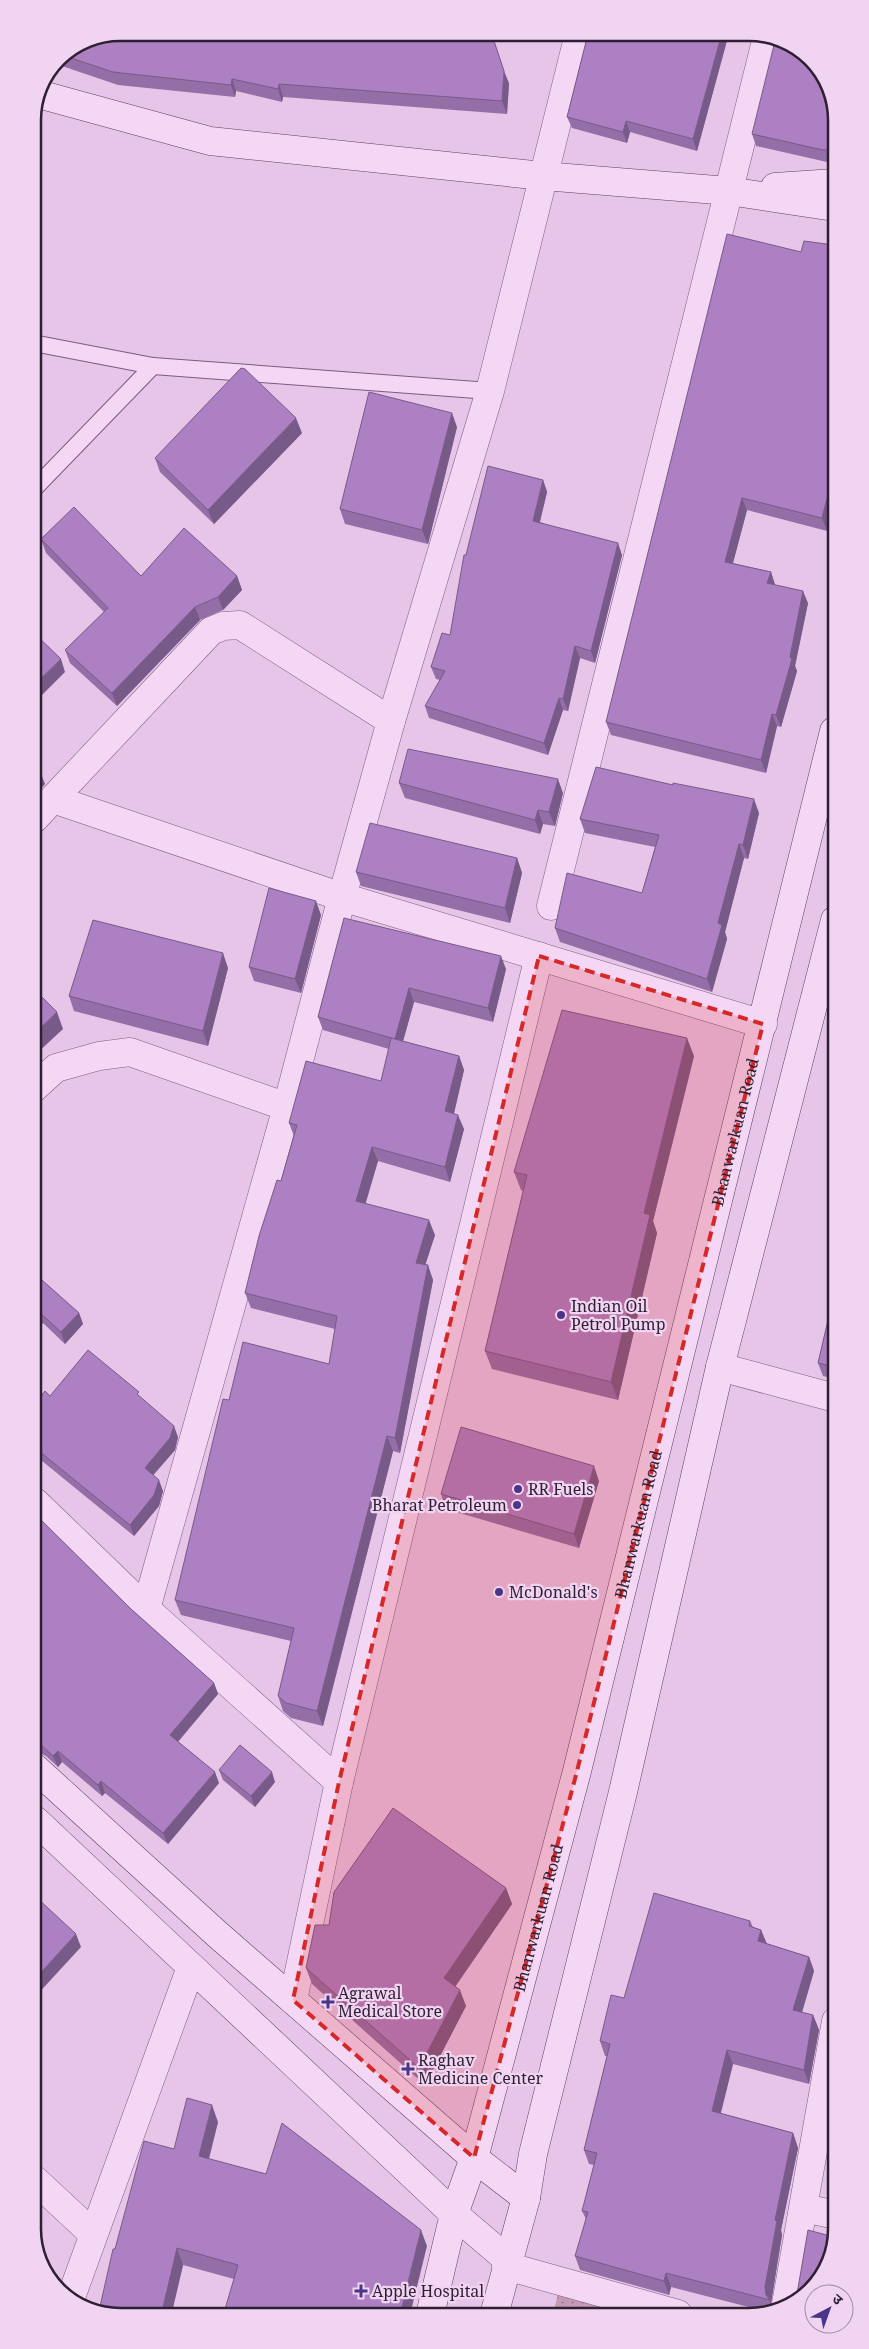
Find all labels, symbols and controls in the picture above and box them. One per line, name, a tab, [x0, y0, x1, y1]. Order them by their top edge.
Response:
street label: Bhanwarkuan Road	[706, 1055, 764, 1208]
place label: Indian Oil Petrol Pump	[571, 1295, 666, 1335]
marker: Indian Oil Petrol Pump	[555, 1309, 567, 1321]
street label: Bhanwarkuan Road	[609, 1448, 667, 1601]
place label: RR Fuels	[528, 1478, 594, 1500]
marker: RR Fuels	[512, 1483, 524, 1495]
place label: Bharat Petroleum	[372, 1494, 507, 1516]
marker: Bharat Petroleum	[511, 1499, 523, 1511]
place label: McDonald's	[509, 1581, 598, 1603]
marker: McDonald's	[493, 1586, 505, 1598]
street label: Bhanwarkuan Road	[508, 1841, 568, 1994]
place label: Agrawal Medical Store	[338, 1982, 442, 2022]
marker: Agrawal Medical Store	[322, 1996, 334, 2008]
place label: Raghav Medicine Center	[418, 2049, 543, 2089]
marker: Raghav Medicine Center	[402, 2063, 414, 2075]
place label: Apple Hospital	[372, 2280, 484, 2302]
marker: Apple Hospital	[354, 2284, 368, 2298]
north arrow	[804, 2284, 854, 2334]
text: उ	[829, 2289, 848, 2309]

